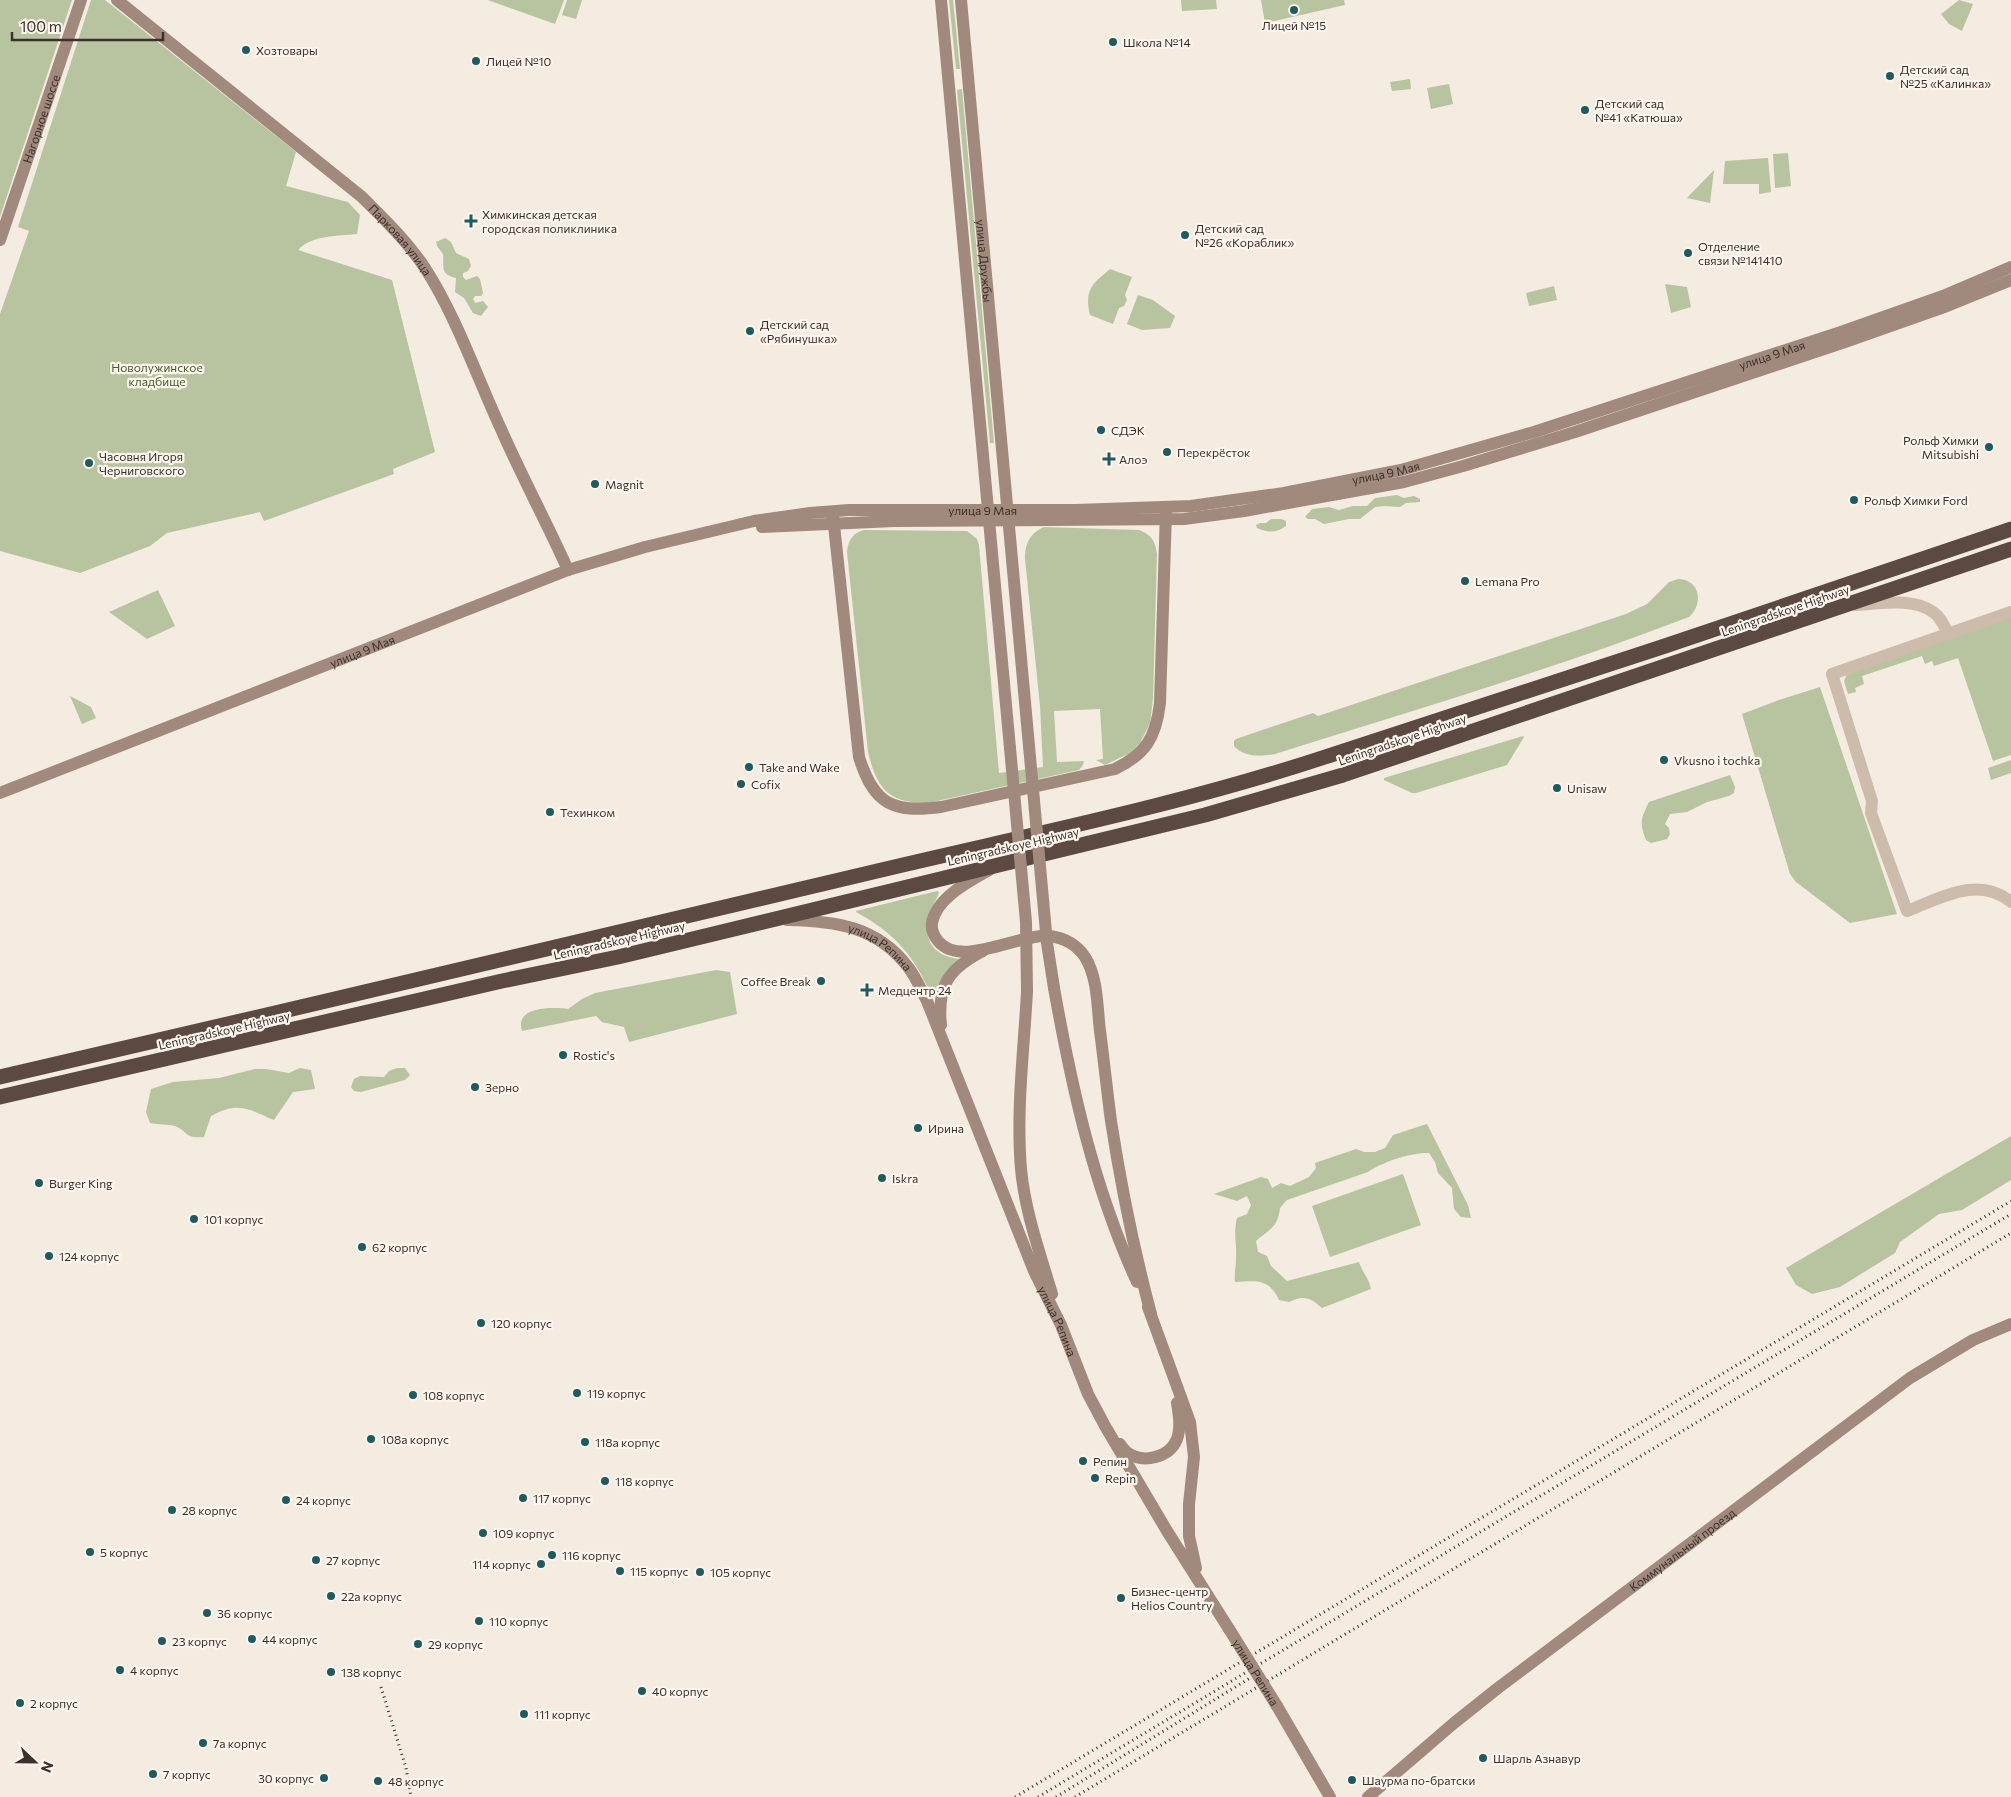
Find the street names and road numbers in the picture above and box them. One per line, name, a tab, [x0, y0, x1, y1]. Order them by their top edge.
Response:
street label: Нагорное шоссе	[19, 73, 62, 165]
street label: Парковая улица	[366, 201, 435, 278]
street label: улица Дружбы	[974, 219, 996, 303]
street label: улица 9 Мая	[1737, 337, 1807, 372]
street label: улица 9 Мая	[1351, 458, 1421, 486]
street label: улица 9 Мая	[948, 503, 1017, 517]
street label: Leningradskoye Highway	[1719, 581, 1851, 639]
street label: улица 9 Мая	[328, 632, 397, 670]
street label: Leningradskoye Highway	[1336, 710, 1468, 768]
street label: Leningradskoye Highway	[946, 824, 1080, 868]
street label: Leningradskoye Highway	[552, 918, 686, 962]
street label: улица Репина	[847, 920, 915, 973]
street label: Leningradskoye Highway	[157, 1008, 291, 1052]
street label: улица Репина	[1036, 1284, 1080, 1358]
street label: Коммунальный проезд	[1626, 1505, 1738, 1594]
street label: улица Репина	[1230, 1636, 1282, 1708]

